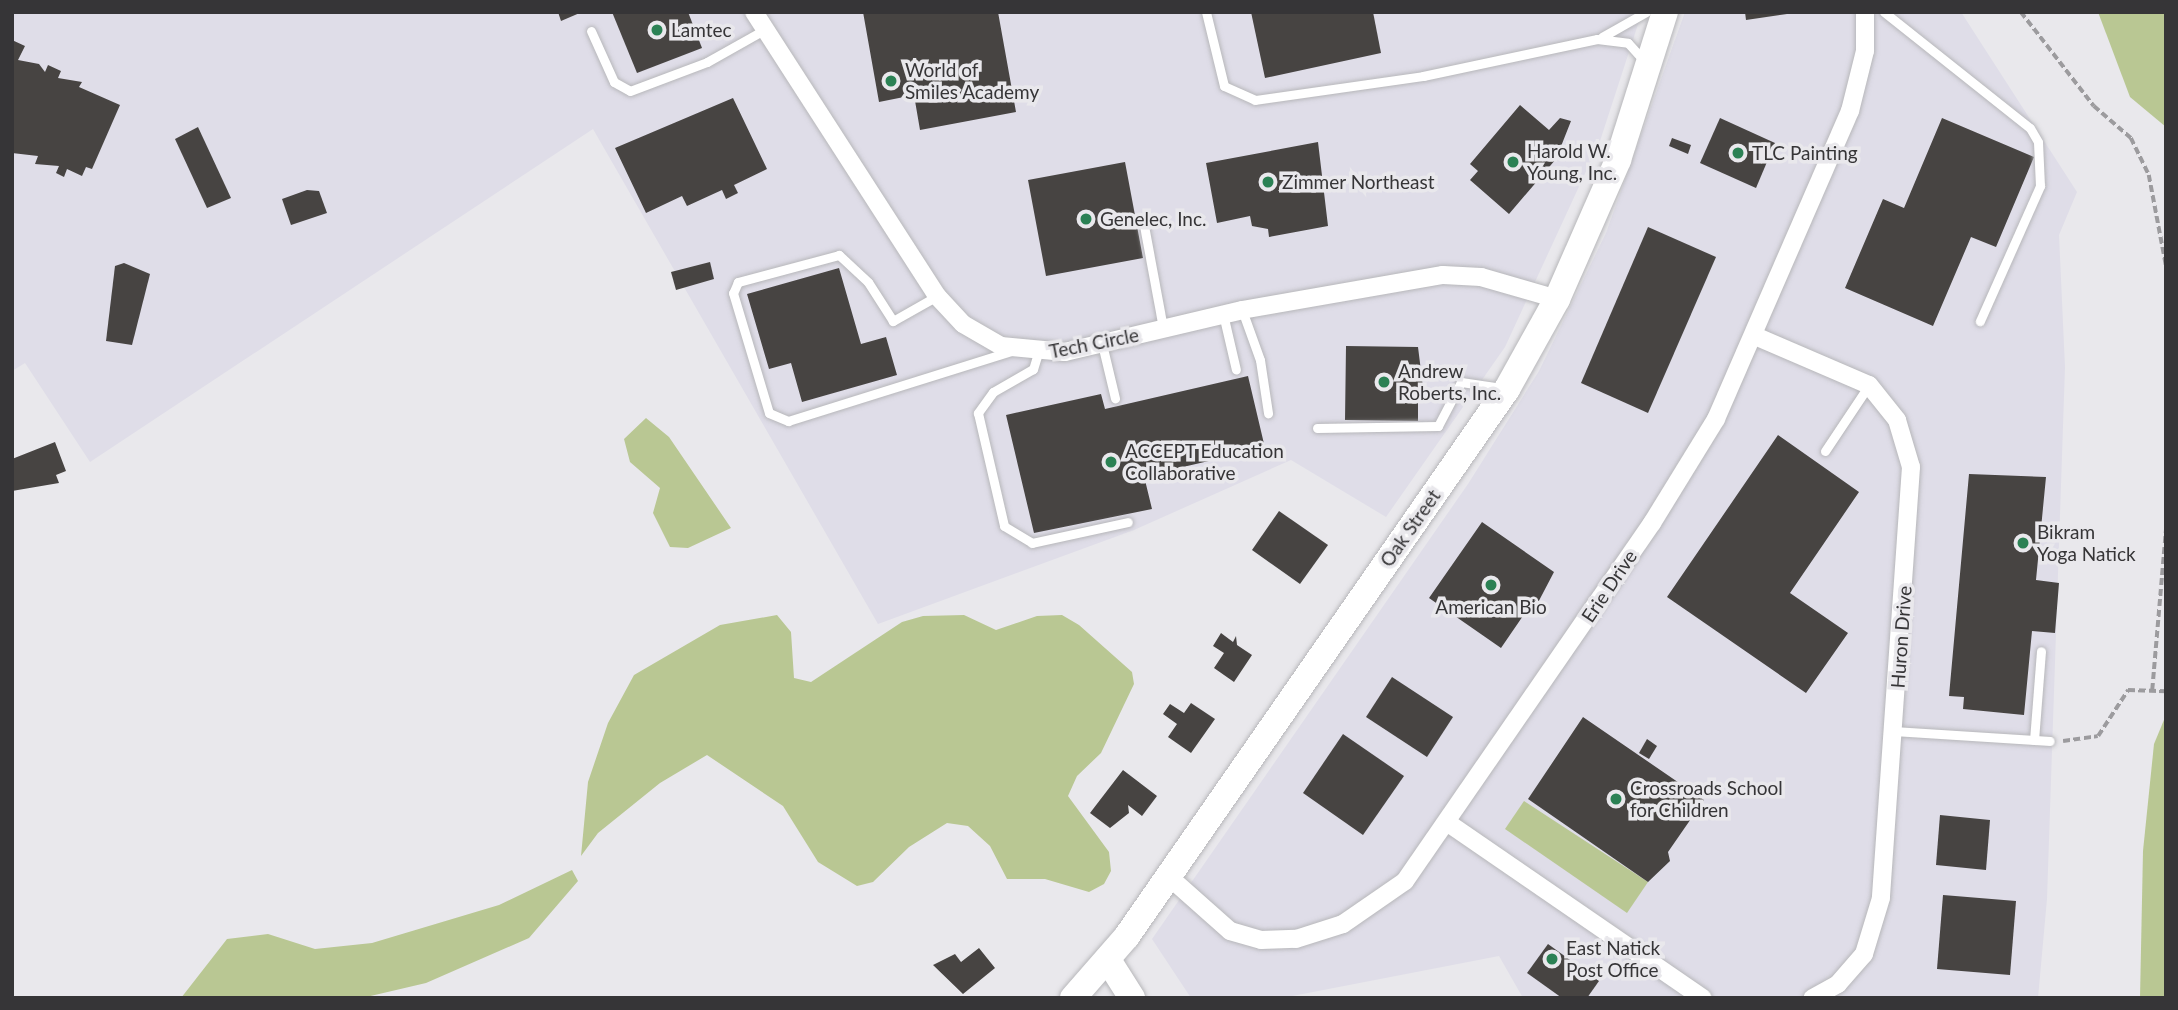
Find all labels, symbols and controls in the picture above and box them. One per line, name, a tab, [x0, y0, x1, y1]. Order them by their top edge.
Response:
place label: Lamtec	[671, 19, 732, 41]
marker: Lamtec	[649, 22, 665, 38]
place label: World of Smiles Academy	[905, 59, 1040, 103]
marker: World of Smiles Academy	[883, 73, 899, 89]
place label: Harold W. Young, Inc.	[1527, 140, 1617, 184]
place label: TLC Painting	[1752, 142, 1858, 164]
marker: TLC Painting	[1730, 145, 1746, 161]
marker: Harold W. Young, Inc.	[1505, 154, 1521, 170]
place label: Zimmer Northeast	[1282, 171, 1435, 193]
marker: Zimmer Northeast	[1260, 174, 1276, 190]
place label: Genelec, Inc.	[1100, 208, 1207, 230]
marker: Genelec, Inc.	[1078, 211, 1094, 227]
street label: Tech Circle	[1047, 323, 1141, 363]
place label: Andrew Roberts, Inc.	[1398, 360, 1501, 404]
marker: Andrew Roberts, Inc.	[1376, 374, 1392, 390]
place label: ACCEPT Education Collaborative	[1125, 440, 1284, 484]
marker: ACCEPT Education Collaborative	[1103, 454, 1119, 470]
street label: Oak Street	[1375, 485, 1445, 571]
place label: Bikram Yoga Natick	[2037, 521, 2136, 565]
marker: Bikram Yoga Natick	[2015, 535, 2031, 551]
street label: Erie Drive	[1577, 545, 1641, 627]
marker: American Bio	[1483, 577, 1499, 593]
street label: Huron Drive	[1886, 585, 1916, 689]
place label: American Bio	[1435, 596, 1547, 618]
place label: Crossroads School for Children	[1630, 777, 1783, 821]
marker: Crossroads School for Children	[1608, 791, 1624, 807]
place label: East Natick Post Office	[1566, 937, 1660, 981]
marker: East Natick Post Office	[1544, 951, 1560, 967]

